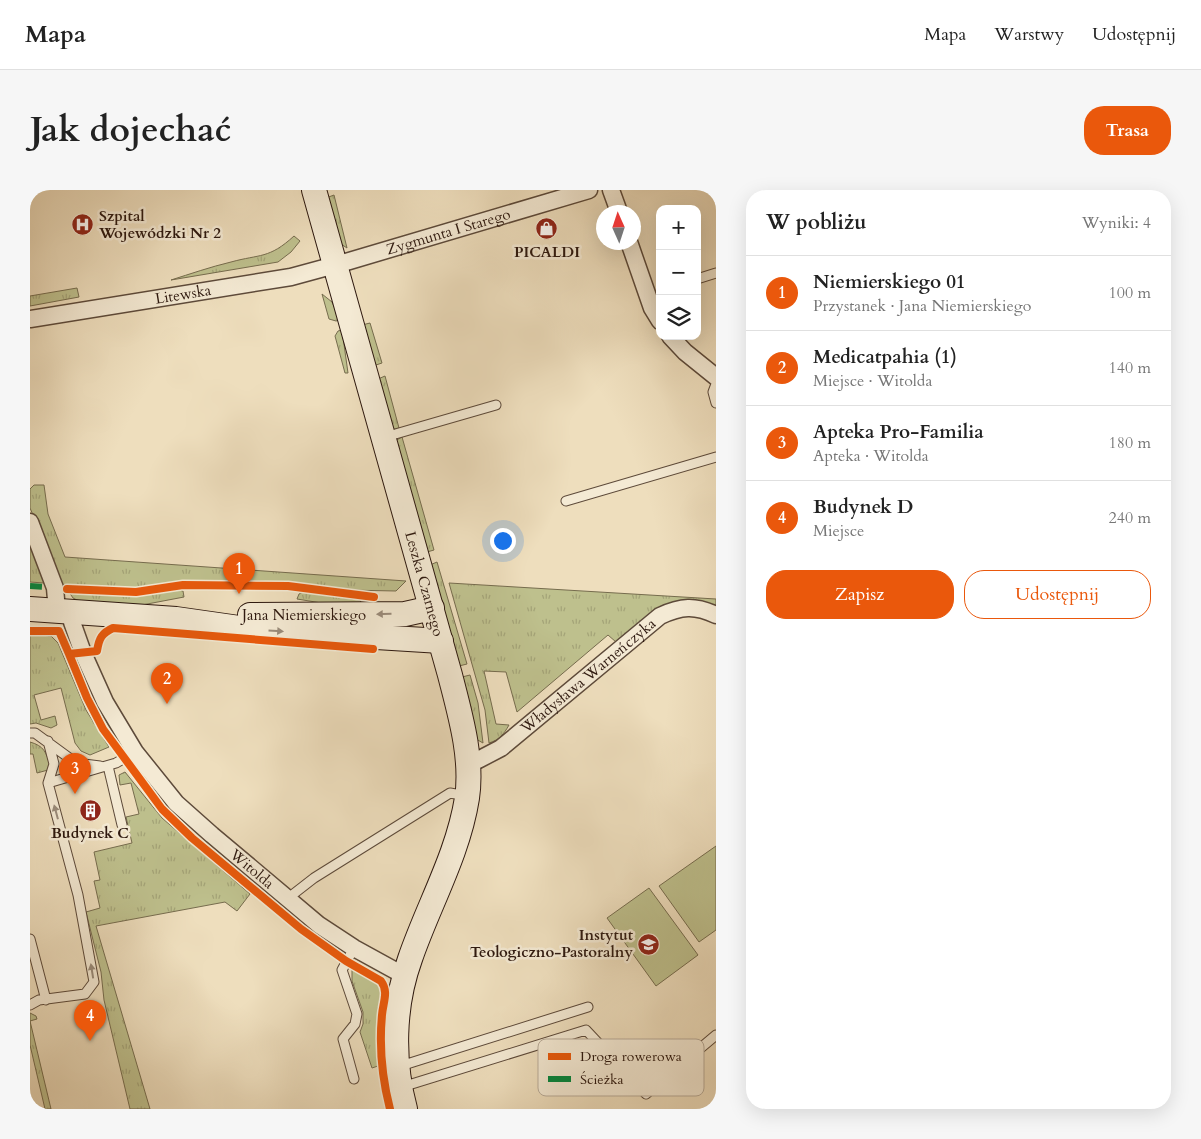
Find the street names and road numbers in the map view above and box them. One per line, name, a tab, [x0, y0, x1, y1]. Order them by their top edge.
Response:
street label: Zygmunta I Starego	[384, 204, 513, 260]
street label: Litewska	[154, 280, 213, 309]
street label: Leszka Czarnego	[400, 529, 449, 639]
street label: Jana Niemierskiego	[240, 605, 366, 625]
street label: Władysława Warneńczyka	[516, 613, 660, 738]
street label: Witolda	[225, 844, 279, 893]

